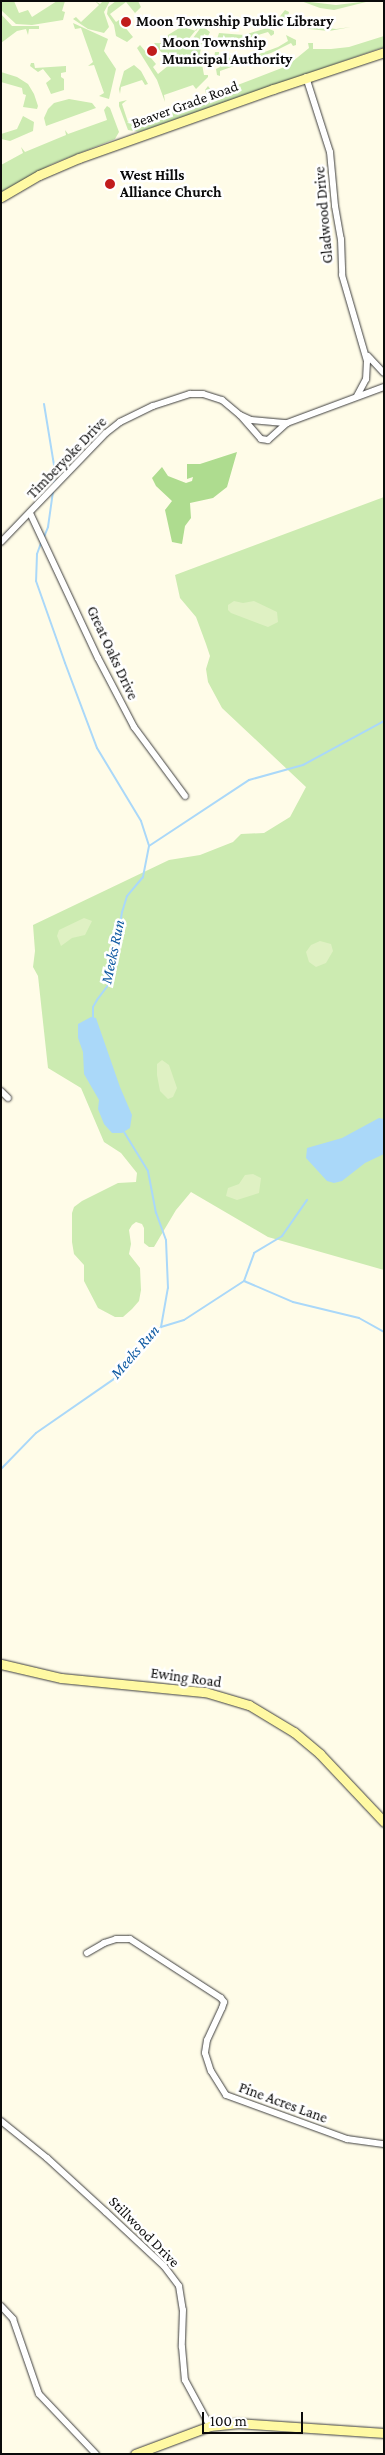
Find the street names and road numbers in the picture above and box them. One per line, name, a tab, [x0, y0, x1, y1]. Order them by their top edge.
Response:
street label: Beaver Grade Road	[129, 77, 241, 133]
street label: Gladwood Drive	[311, 166, 337, 264]
street label: Timberyoke Drive	[23, 413, 111, 503]
street label: Great Oaks Drive	[82, 603, 142, 703]
street label: Ewing Road	[149, 1664, 223, 1692]
street label: Pine Acres Lane	[236, 2079, 330, 2127]
street label: Stillwood Drive	[105, 2193, 183, 2271]

